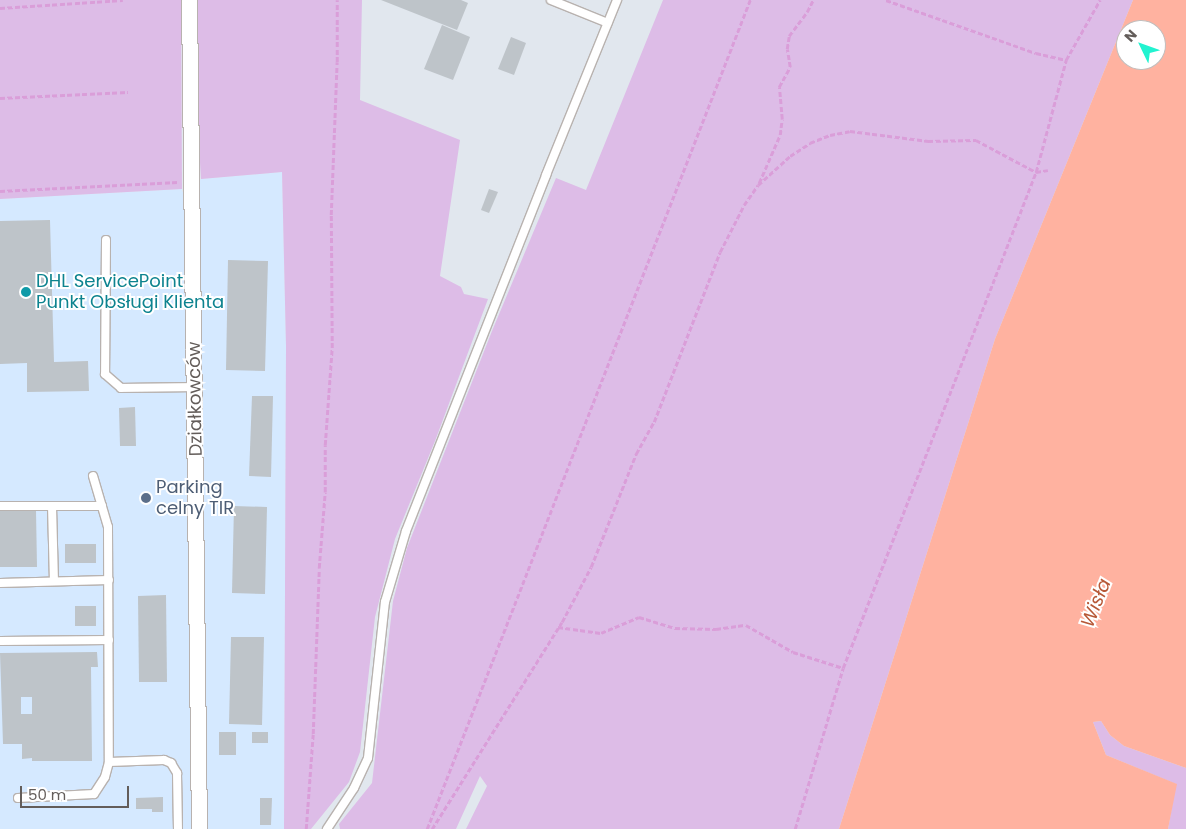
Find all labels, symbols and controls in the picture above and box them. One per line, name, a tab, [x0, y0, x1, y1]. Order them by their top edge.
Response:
north arrow	[1116, 20, 1166, 70]
text: N	[1120, 25, 1142, 46]
place label: DHL ServicePoint Punkt Obsługi Klienta	[36, 271, 224, 314]
marker: DHL ServicePoint Punkt Obsługi Klienta	[20, 286, 32, 298]
street label: Działkowców	[183, 341, 207, 457]
place label: Parking celny TIR	[156, 477, 234, 520]
marker: Parking celny TIR	[140, 492, 152, 504]
water label: Wisła	[1076, 575, 1116, 631]
scale bar	[22, 776, 131, 808]
text: 50 m	[28, 784, 66, 805]

